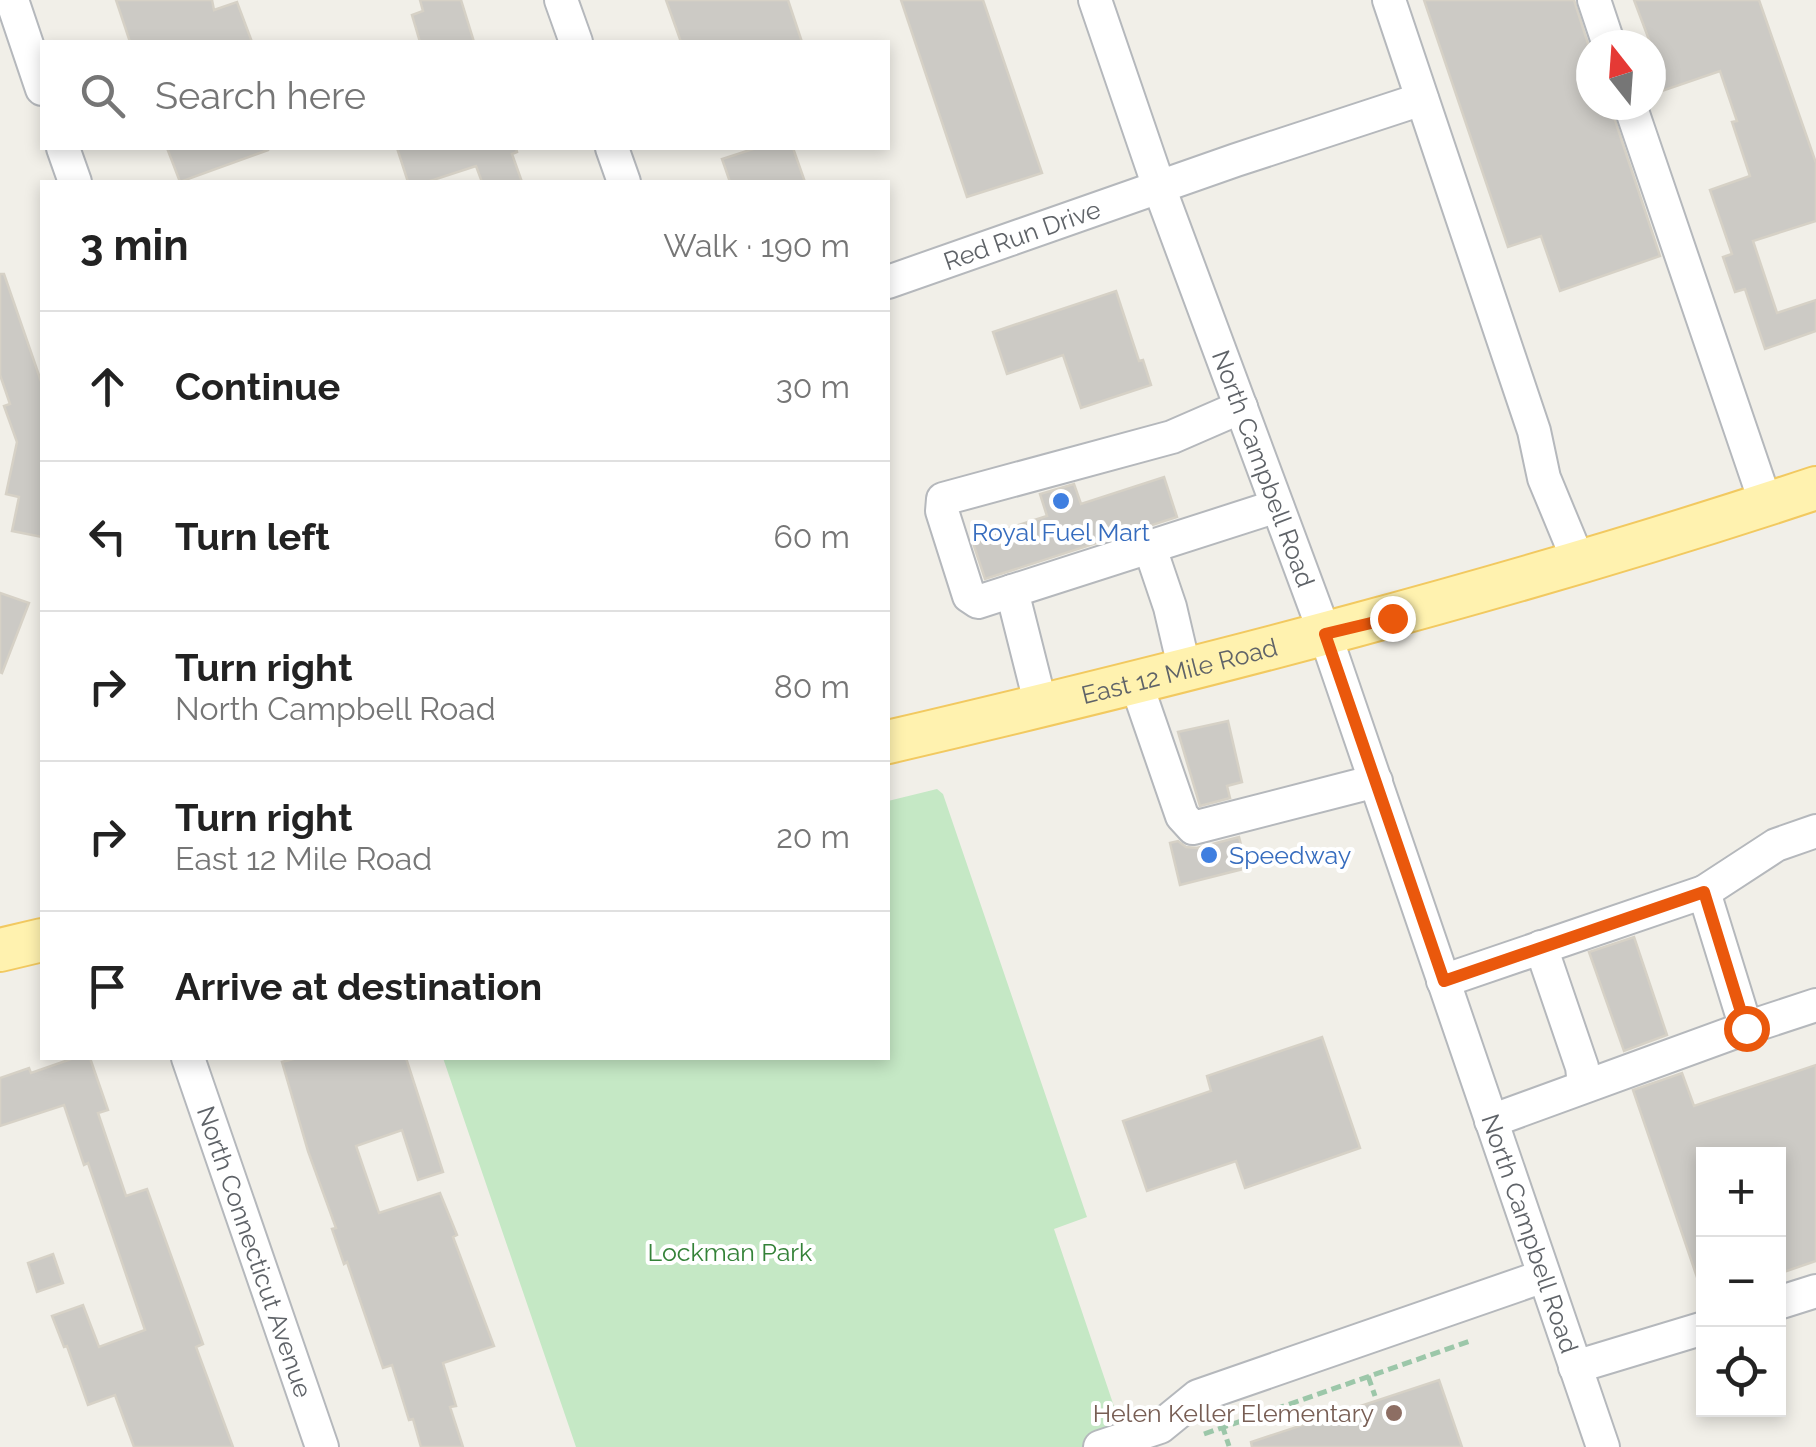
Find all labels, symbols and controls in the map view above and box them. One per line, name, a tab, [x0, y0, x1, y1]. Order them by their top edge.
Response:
north arrow	[1576, 30, 1666, 120]
search box	[40, 40, 890, 150]
icon: search	[75, 68, 130, 123]
text: Search here	[155, 73, 366, 118]
street label: Red Run Drive	[940, 194, 1104, 276]
text: 3 min	[80, 221, 189, 270]
text: Walk · 190 m	[663, 227, 850, 264]
street label: North Campbell Road	[1206, 346, 1321, 591]
icon: ahead	[80, 359, 135, 414]
text: Continue	[175, 364, 340, 409]
text: 30 m	[776, 368, 850, 405]
marker: Royal Fuel Mart	[1050, 490, 1072, 512]
icon: left	[80, 509, 135, 564]
text: Turn left	[175, 514, 330, 559]
place label: Royal Fuel Mart	[972, 517, 1151, 547]
text: 60 m	[774, 518, 850, 555]
route end	[1370, 596, 1416, 642]
street label: East 12 Mile Road	[1078, 632, 1281, 710]
text: Turn right	[175, 645, 352, 690]
icon: right	[80, 659, 135, 714]
text: 80 m	[774, 668, 850, 705]
text: North Campbell Road	[175, 690, 496, 727]
text: Turn right	[175, 795, 352, 840]
icon: right	[80, 809, 135, 864]
text: 20 m	[776, 818, 850, 855]
text: East 12 Mile Road	[175, 840, 432, 877]
place label: Speedway	[1229, 840, 1352, 870]
marker: Speedway	[1198, 844, 1220, 866]
icon: arrive	[80, 959, 135, 1014]
text: Arrive at destination	[175, 964, 542, 1009]
route start	[1724, 1006, 1770, 1052]
street label: North Connecticut Avenue	[191, 1102, 319, 1401]
street label: North Campbell Road	[1475, 1110, 1585, 1357]
map controls	[1696, 1147, 1786, 1417]
button: +	[1696, 1147, 1786, 1237]
park label: Lockman Park	[648, 1237, 813, 1267]
button: −	[1696, 1237, 1786, 1327]
button: locate	[1696, 1327, 1786, 1417]
place label: Helen Keller Elementary	[1093, 1398, 1374, 1428]
marker: Helen Keller Elementary	[1383, 1402, 1405, 1424]

